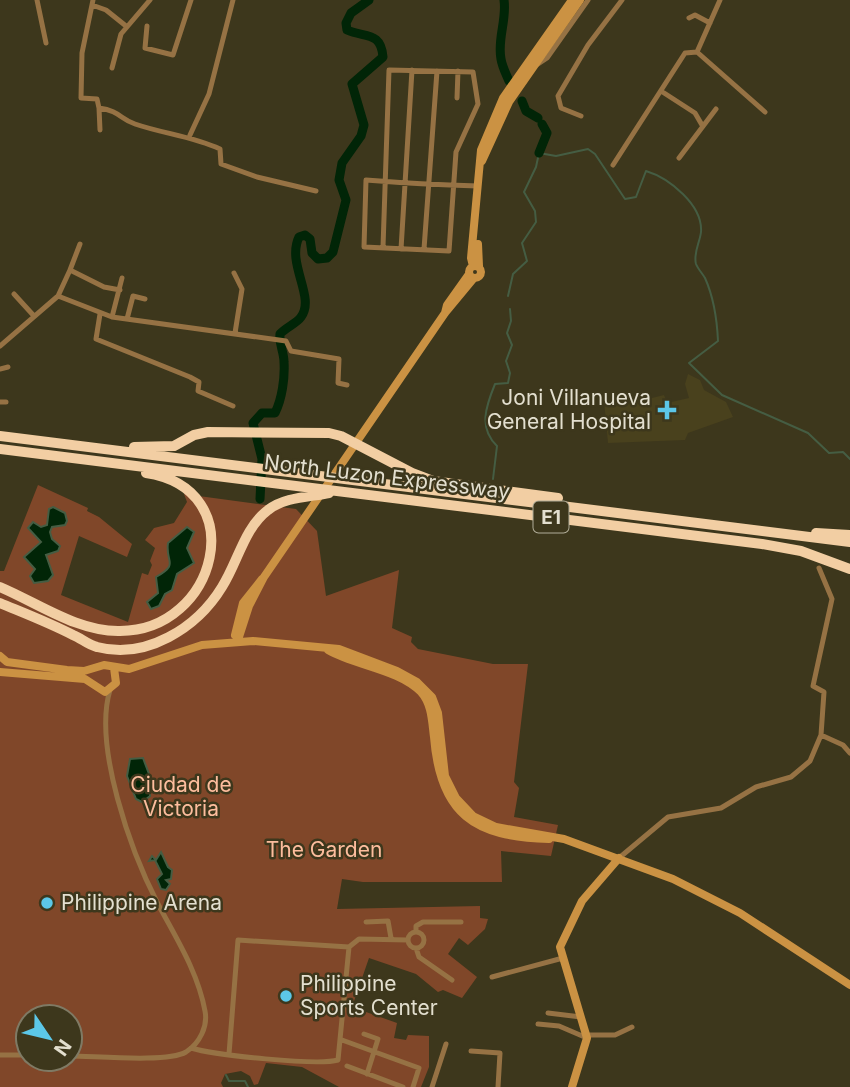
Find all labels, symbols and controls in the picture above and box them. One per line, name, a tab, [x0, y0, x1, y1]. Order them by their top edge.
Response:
place label: Joni Villanueva General Hospital	[487, 385, 651, 434]
marker: Joni Villanueva General Hospital	[657, 400, 677, 420]
street label: North Luzon Expressway	[263, 449, 512, 504]
road number: E1	[534, 502, 568, 532]
park label: Ciudad de Victoria	[130, 772, 232, 821]
park label: The Garden	[266, 837, 382, 862]
place label: Philippine Arena	[61, 890, 222, 915]
marker: Philippine Arena	[39, 895, 55, 911]
place label: Philippine Sports Center	[300, 971, 438, 1020]
marker: Philippine Sports Center	[278, 988, 294, 1004]
north arrow	[14, 1003, 84, 1073]
text: N	[49, 1035, 76, 1060]

